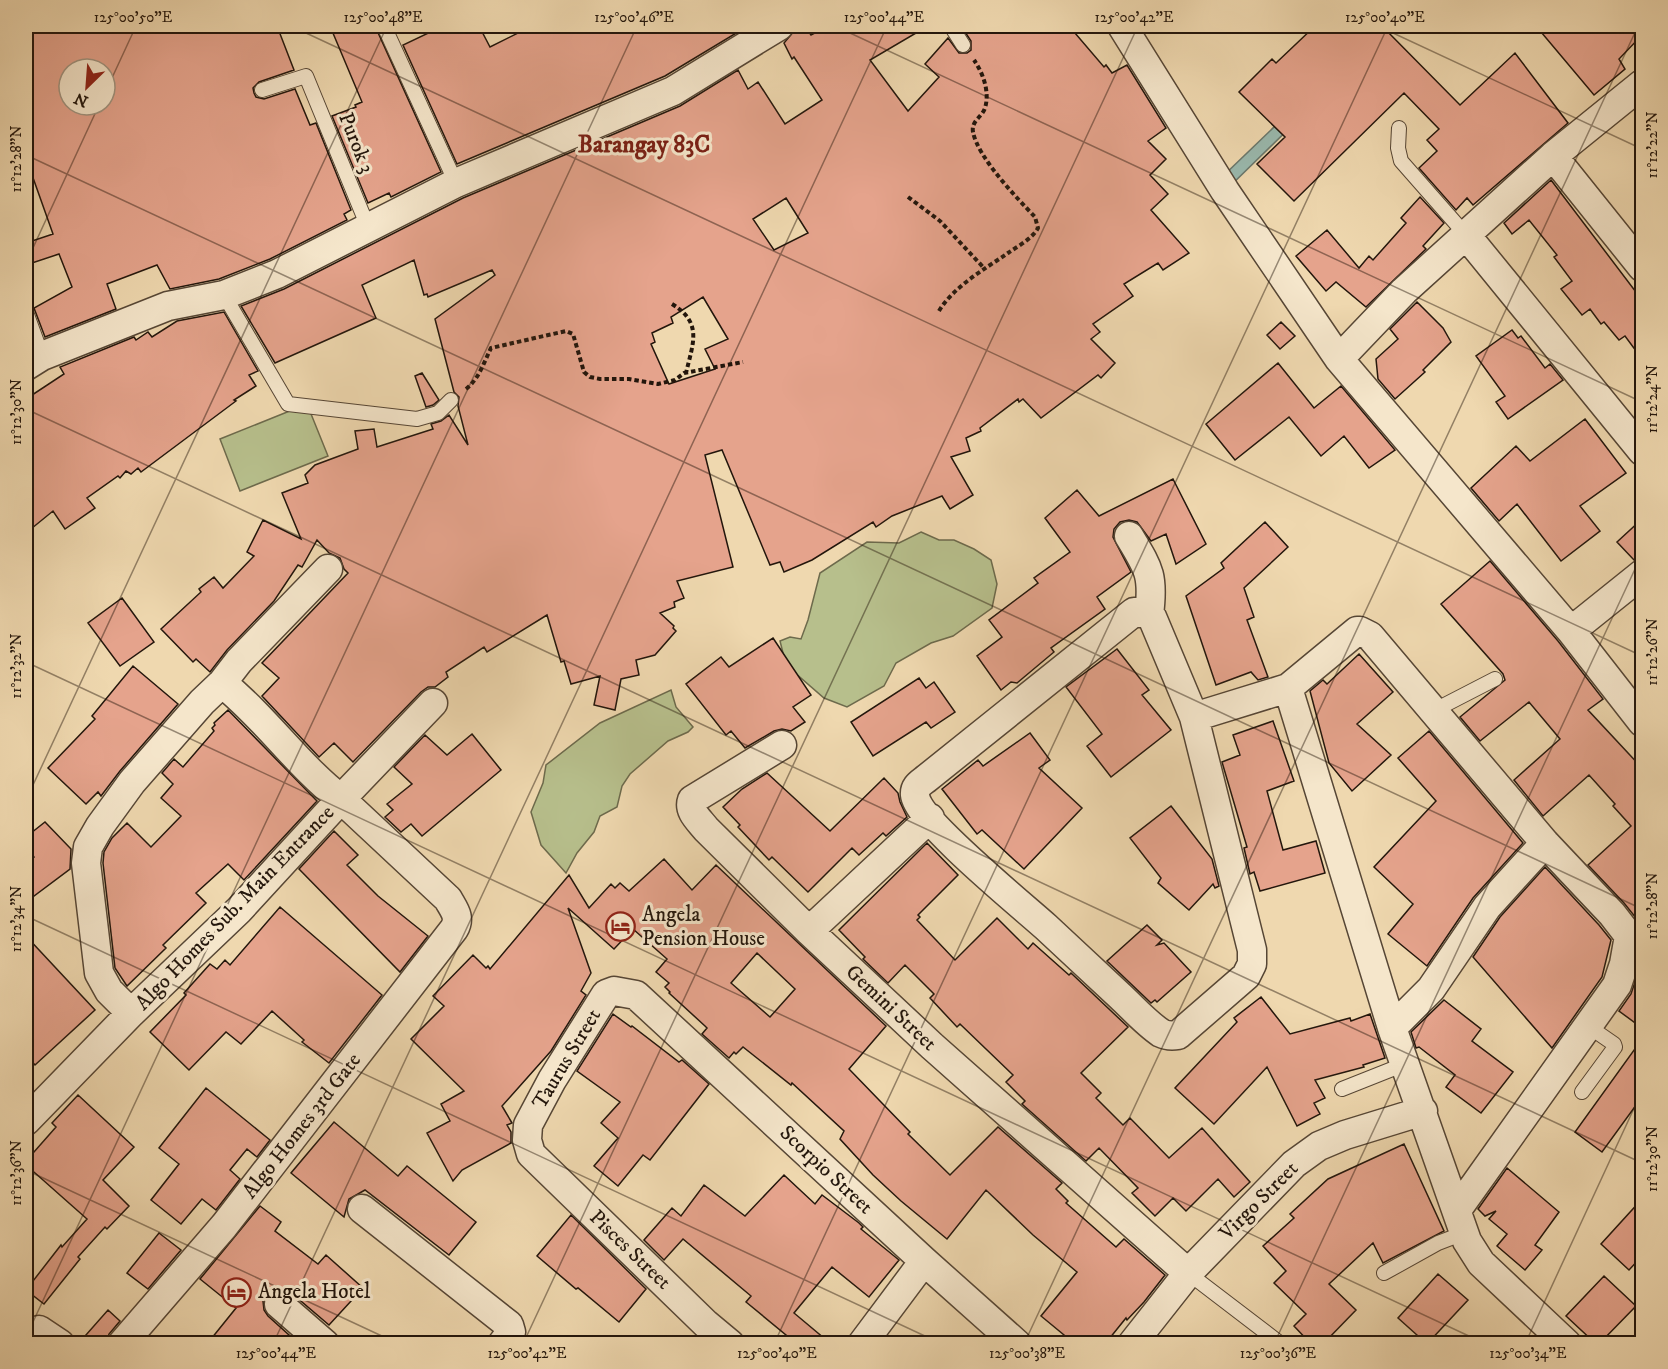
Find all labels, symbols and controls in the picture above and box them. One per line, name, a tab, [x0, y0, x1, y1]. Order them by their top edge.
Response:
text: 125°00'50"E	[94, 8, 173, 27]
text: 125°00'48"E	[343, 8, 423, 27]
text: 125°00'46"E	[594, 8, 674, 27]
text: 125°00'44"E	[844, 8, 925, 27]
text: 125°00'42"E	[1094, 8, 1174, 27]
text: 125°00'40"E	[1345, 8, 1425, 27]
north arrow	[57, 57, 117, 117]
text: N	[71, 88, 91, 112]
street label: Purok 3	[332, 109, 380, 177]
text: 11°12'22"N	[1643, 111, 1662, 179]
text: 11°12'28"N	[7, 125, 26, 193]
district label: Barangay 83C	[578, 130, 710, 160]
text: 11°12'24"N	[1643, 365, 1662, 433]
text: 11°12'30"N	[7, 379, 26, 445]
text: 11°12'26"N	[1643, 618, 1662, 686]
text: 11°12'32"N	[7, 633, 26, 699]
street label: Algo Homes Sub. Main Entrance	[130, 800, 340, 1016]
text: 11°12'28"N	[1643, 872, 1662, 940]
text: 11°12'34"N	[7, 886, 26, 952]
place label: Angela Pension House	[642, 902, 765, 952]
hotel icon: Angela Pension House	[605, 911, 637, 943]
street label: Gemini Street	[840, 959, 942, 1057]
street label: Taurus Street	[527, 1004, 607, 1114]
street label: Algo Homes 3rd Gate	[237, 1048, 367, 1204]
street label: Scorpio Street	[774, 1120, 878, 1220]
text: 11°12'30"N	[1643, 1126, 1662, 1192]
text: 11°12'36"N	[7, 1140, 26, 1206]
street label: Virgo Street	[1213, 1156, 1304, 1247]
street label: Pisces Street	[584, 1205, 676, 1296]
hotel icon: Angela Hotel	[221, 1276, 253, 1308]
place label: Angela Hotel	[258, 1279, 371, 1305]
text: 125°00'44"E	[236, 1344, 317, 1363]
text: 125°00'42"E	[487, 1344, 567, 1363]
text: 125°00'40"E	[737, 1344, 817, 1363]
text: 125°00'38"E	[989, 1344, 1065, 1363]
text: 125°00'36"E	[1240, 1344, 1317, 1363]
text: 125°00'34"E	[1489, 1344, 1567, 1363]

